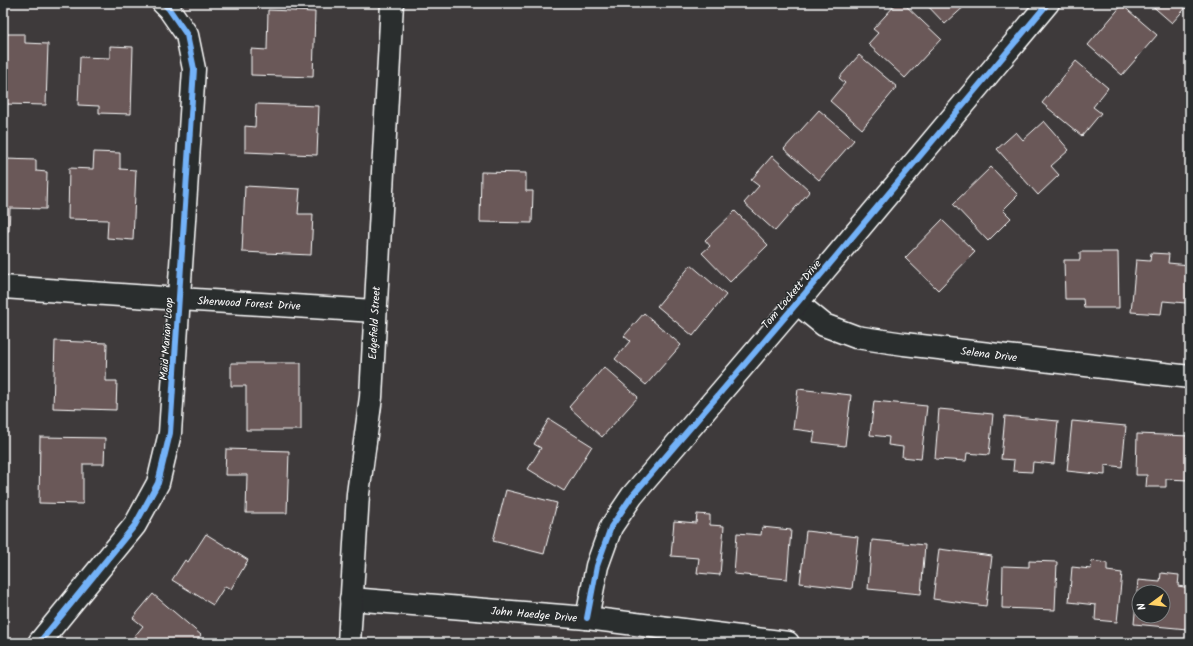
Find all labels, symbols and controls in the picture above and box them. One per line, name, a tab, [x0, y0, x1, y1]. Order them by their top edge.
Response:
street label: Tom Lockett Drive	[757, 256, 826, 333]
street label: Edgefield Street	[364, 285, 386, 360]
street label: Sherwood Forest Drive	[197, 292, 301, 316]
street label: Maid Marian Loop	[155, 296, 179, 381]
street label: Selena Drive	[960, 343, 1018, 367]
north arrow	[1131, 584, 1171, 624]
text: N	[1133, 601, 1152, 612]
street label: John Haedge Drive	[490, 602, 578, 628]

